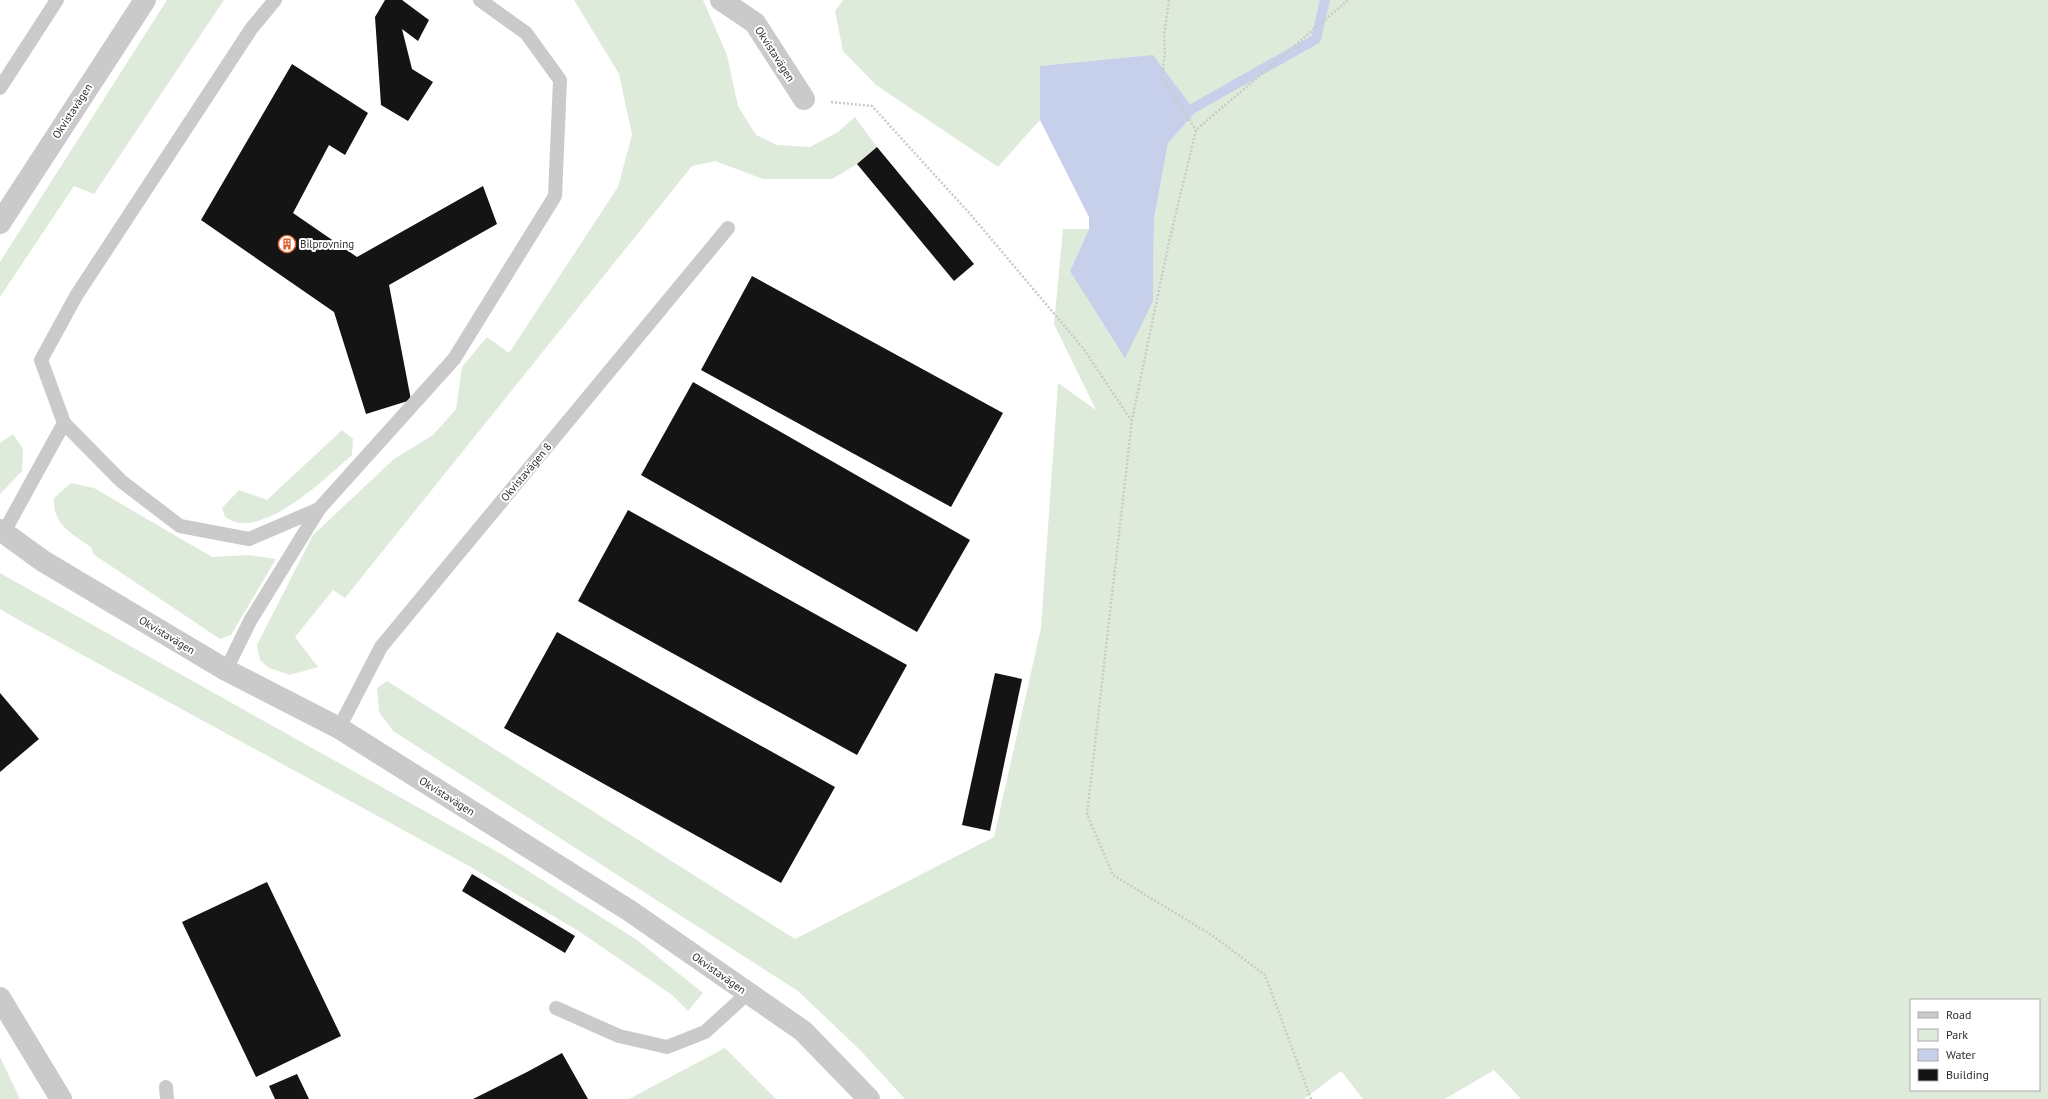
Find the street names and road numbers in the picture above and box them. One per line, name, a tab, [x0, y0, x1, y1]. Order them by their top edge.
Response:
street label: Okvistavägen	[752, 24, 798, 84]
street label: Okvistavägen	[49, 81, 95, 141]
street label: Okvistavägen 8	[498, 440, 555, 504]
street label: Okvistavägen	[136, 613, 198, 657]
street label: Okvistavägen	[417, 773, 477, 819]
street label: Okvistavägen	[689, 949, 749, 997]

